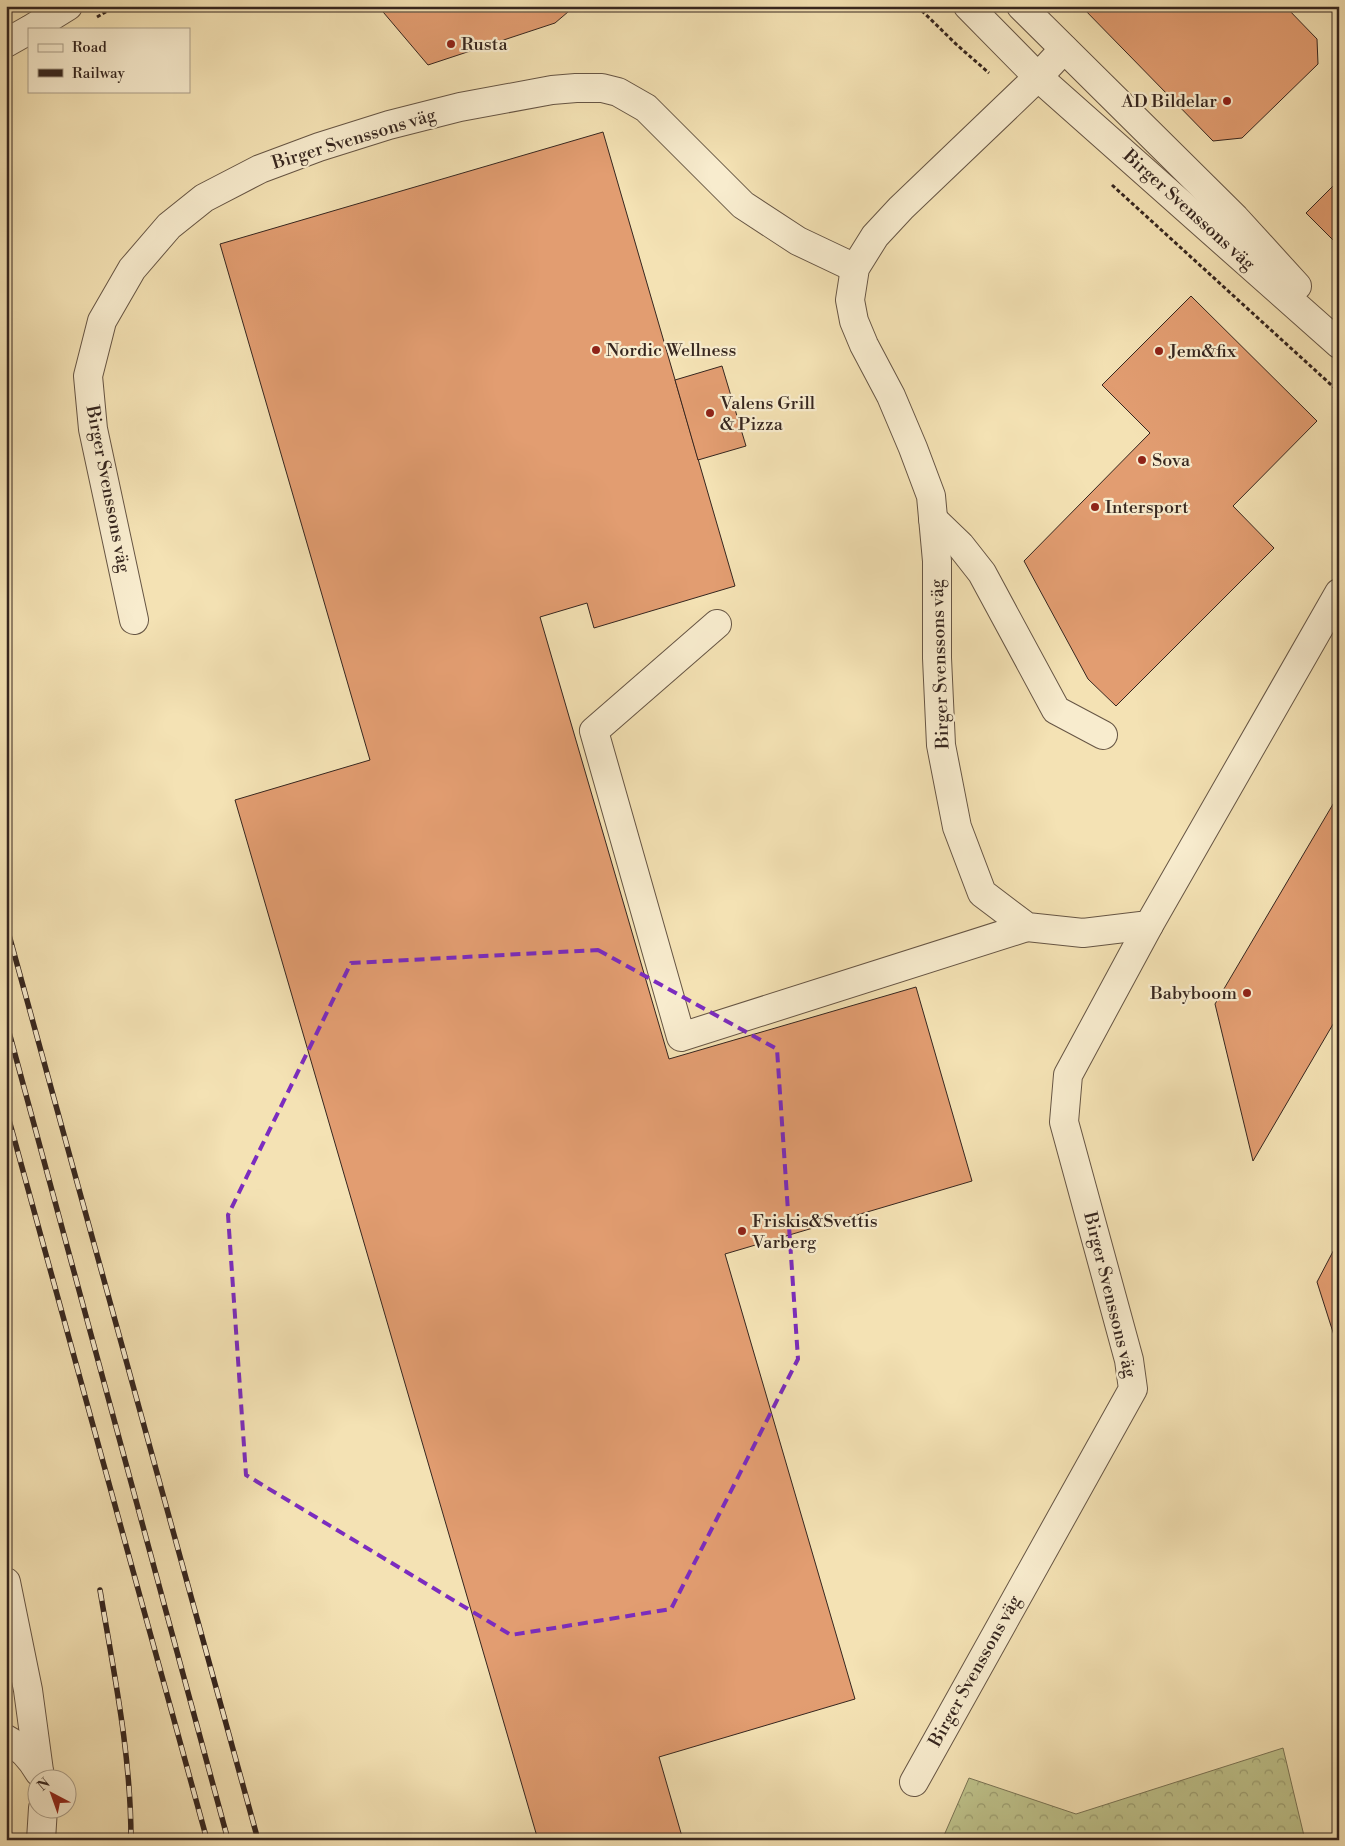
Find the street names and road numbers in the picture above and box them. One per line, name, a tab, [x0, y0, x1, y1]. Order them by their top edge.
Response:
street label: Birger Svenssons väg	[268, 103, 439, 175]
street label: Birger Svenssons väg	[1117, 144, 1260, 276]
street label: Birger Svenssons väg	[80, 402, 136, 575]
street label: Birger Svenssons väg	[926, 578, 954, 750]
street label: Birger Svenssons väg	[1078, 1209, 1142, 1381]
street label: Birger Svenssons väg	[923, 1591, 1027, 1752]

